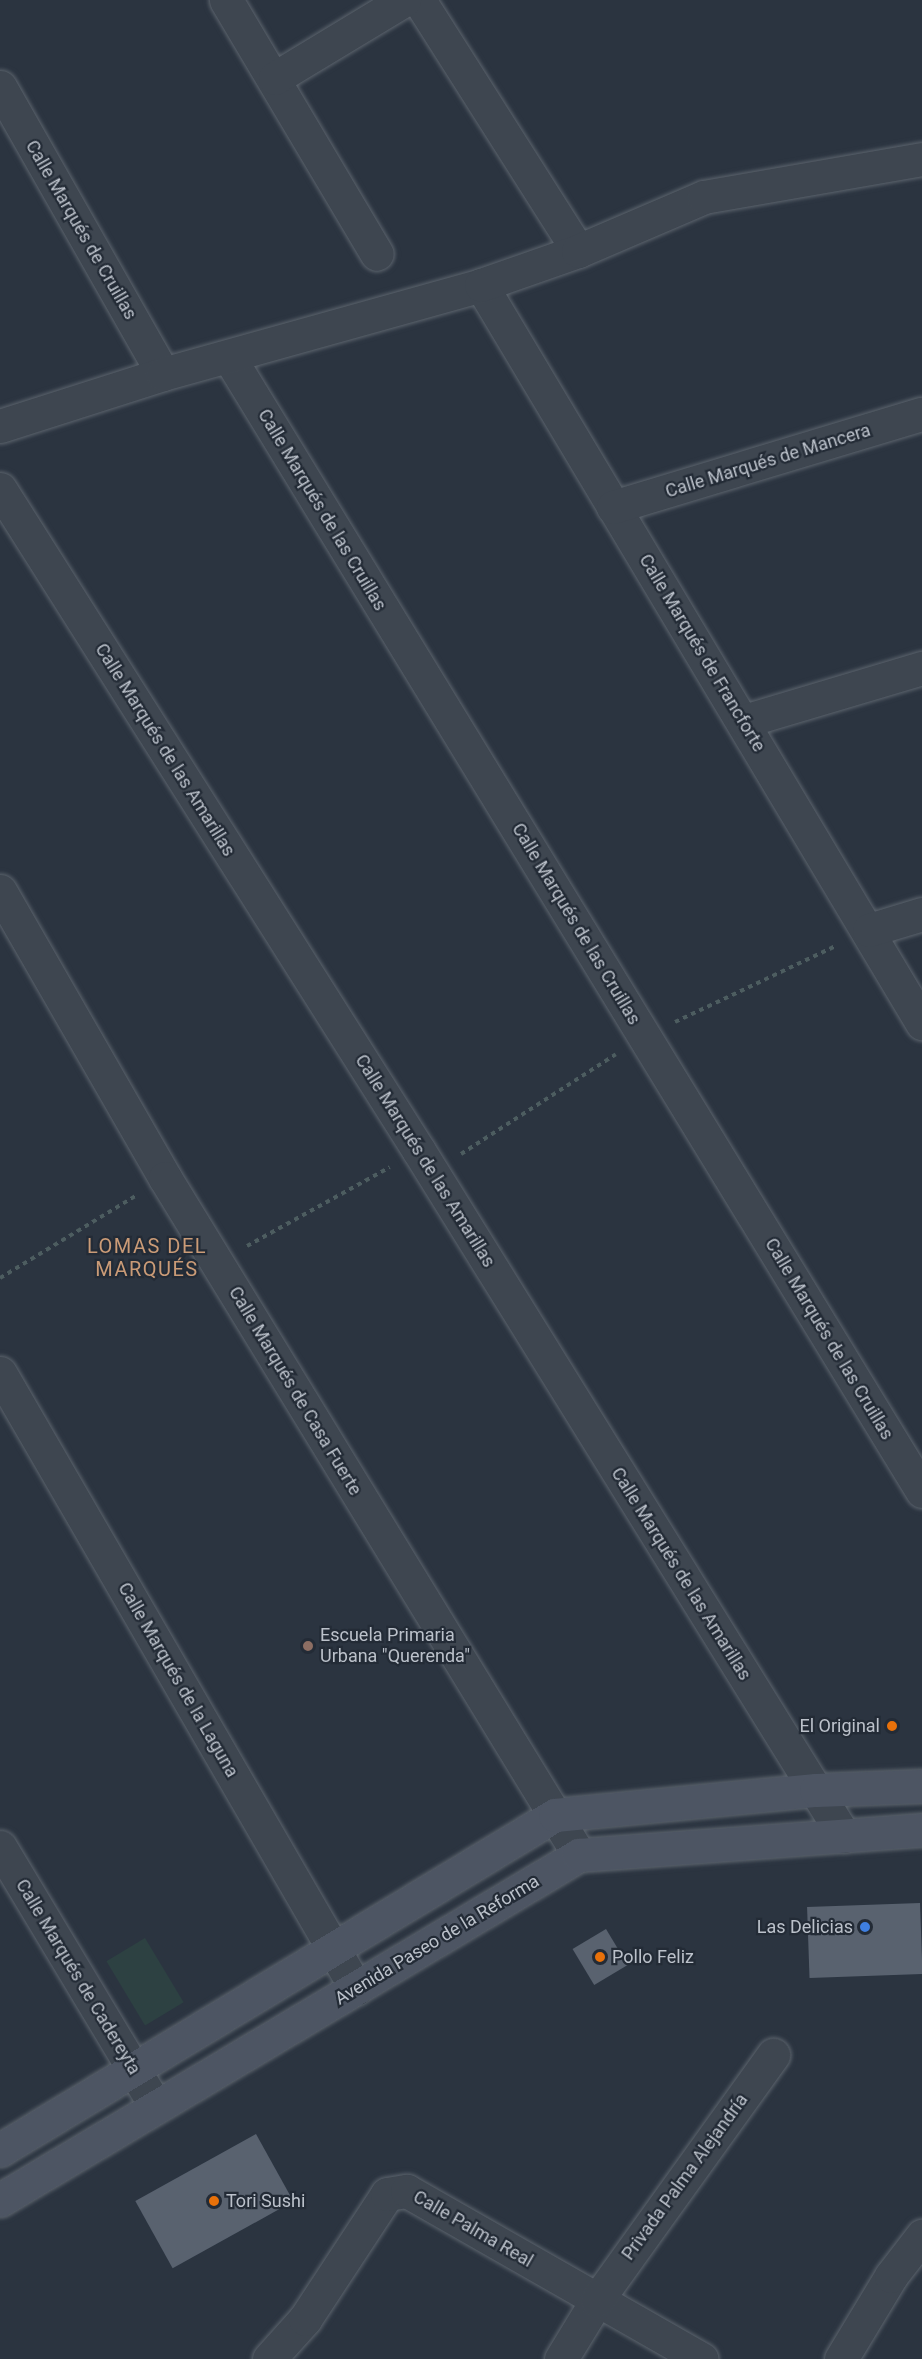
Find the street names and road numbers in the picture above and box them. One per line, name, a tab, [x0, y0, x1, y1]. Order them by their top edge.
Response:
street label: Calle Marqués de Cruillas	[21, 137, 141, 323]
street label: Calle Marqués de las Cruillas	[253, 405, 391, 615]
street label: Calle Marqués de Mancera	[663, 419, 873, 503]
street label: Calle Marqués de Francforte	[634, 550, 770, 756]
street label: Calle Marqués de las Amarillas	[90, 640, 240, 860]
street label: Calle Marqués de las Cruillas	[507, 819, 645, 1029]
street label: Calle Marqués de las Amarillas	[350, 1051, 500, 1271]
street label: Calle Marqués de las Cruillas	[760, 1234, 898, 1444]
street label: Calle Marqués de Casa Fuerte	[224, 1283, 366, 1499]
street label: Calle Marqués de las Amarillas	[606, 1464, 756, 1684]
street label: Calle Marqués de la Laguna	[113, 1579, 243, 1781]
street label: Avenida Paseo de la Reforma	[331, 1870, 543, 2010]
street label: Calle Marqués de Cadereyta	[11, 1875, 145, 2079]
street label: Privada Palma Alejandría	[617, 2090, 753, 2264]
street label: Calle Palma Real	[409, 2186, 537, 2272]

